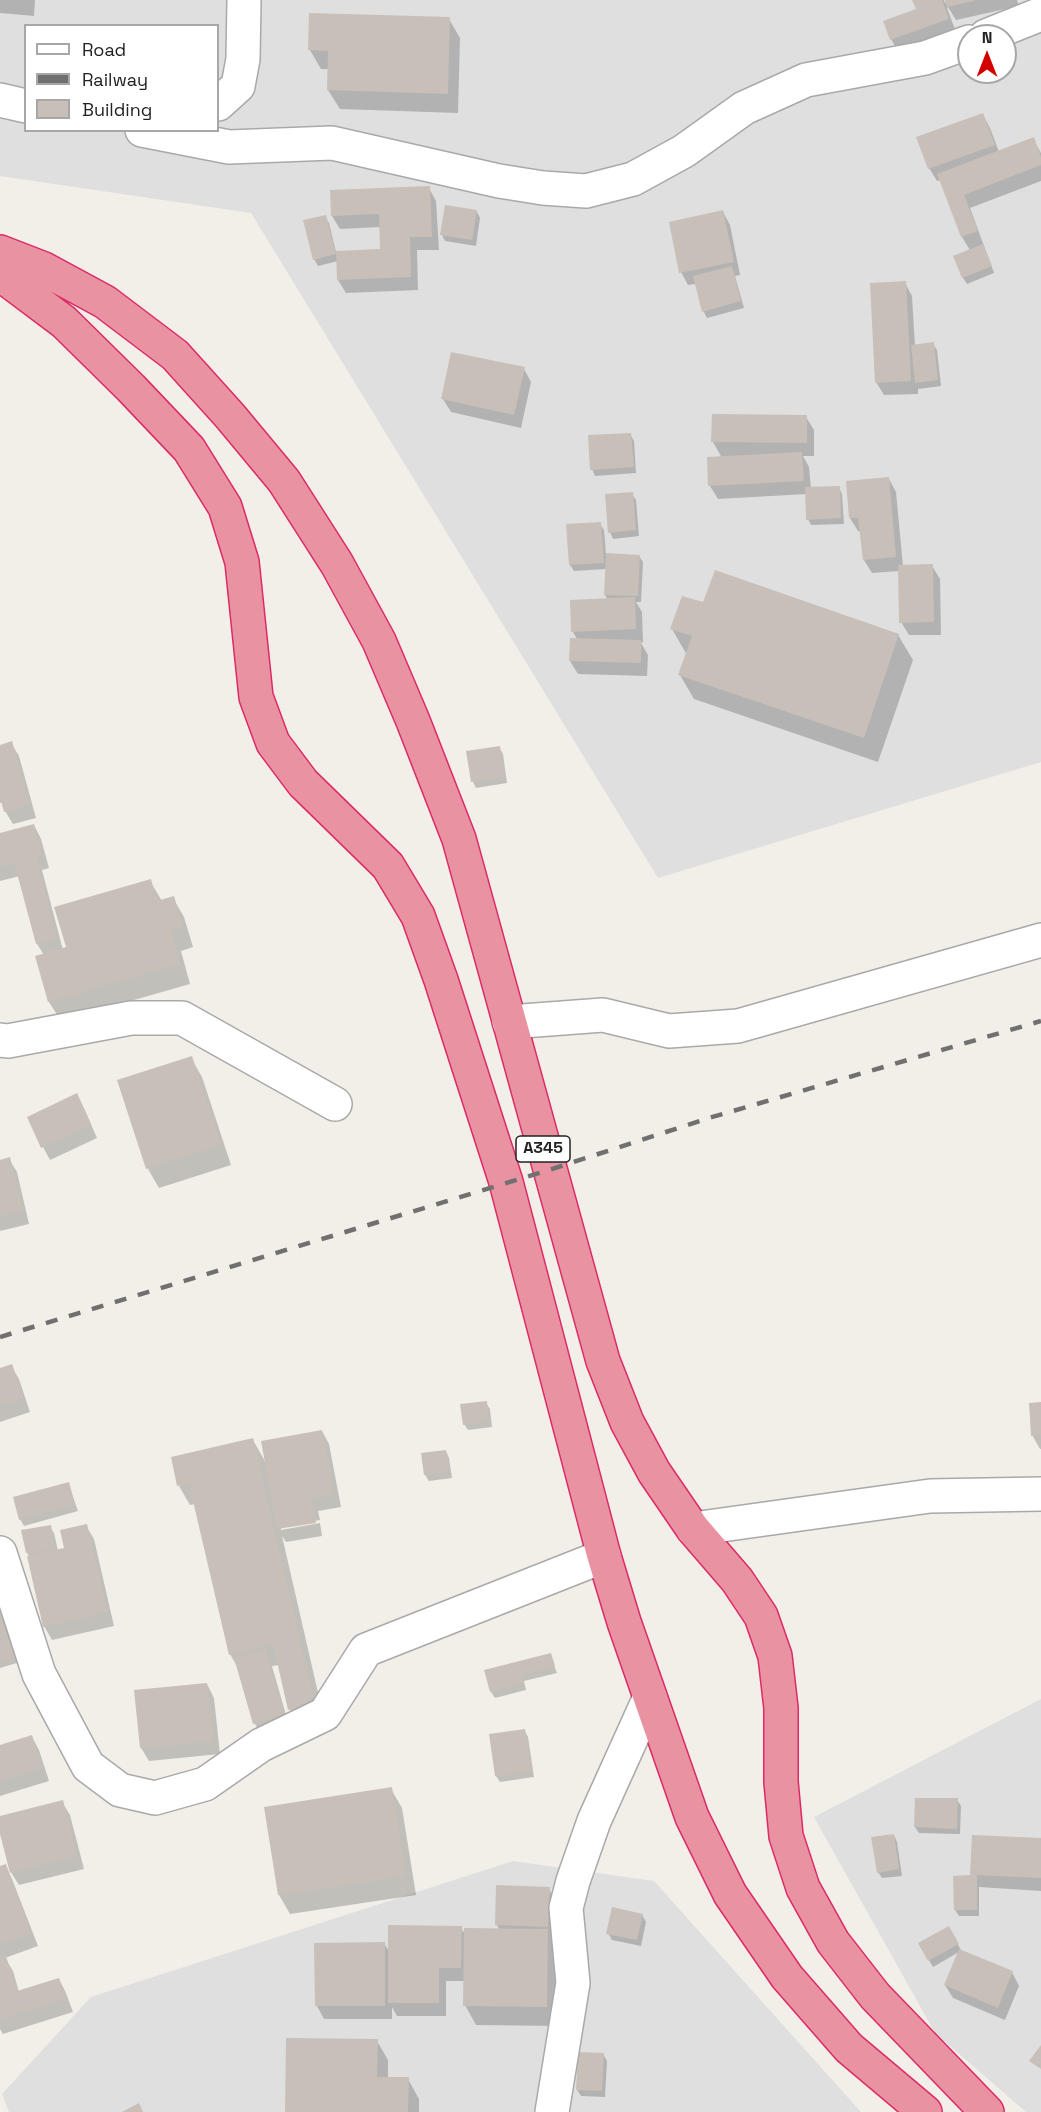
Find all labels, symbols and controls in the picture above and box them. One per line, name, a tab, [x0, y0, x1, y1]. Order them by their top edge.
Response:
legend	[24, 24, 219, 132]
north arrow	[957, 24, 1017, 84]
text: N	[982, 27, 992, 48]
text: Road	[82, 38, 126, 61]
text: Railway	[82, 68, 148, 91]
text: Building	[82, 98, 152, 121]
road number: A345	[516, 1136, 570, 1162]

